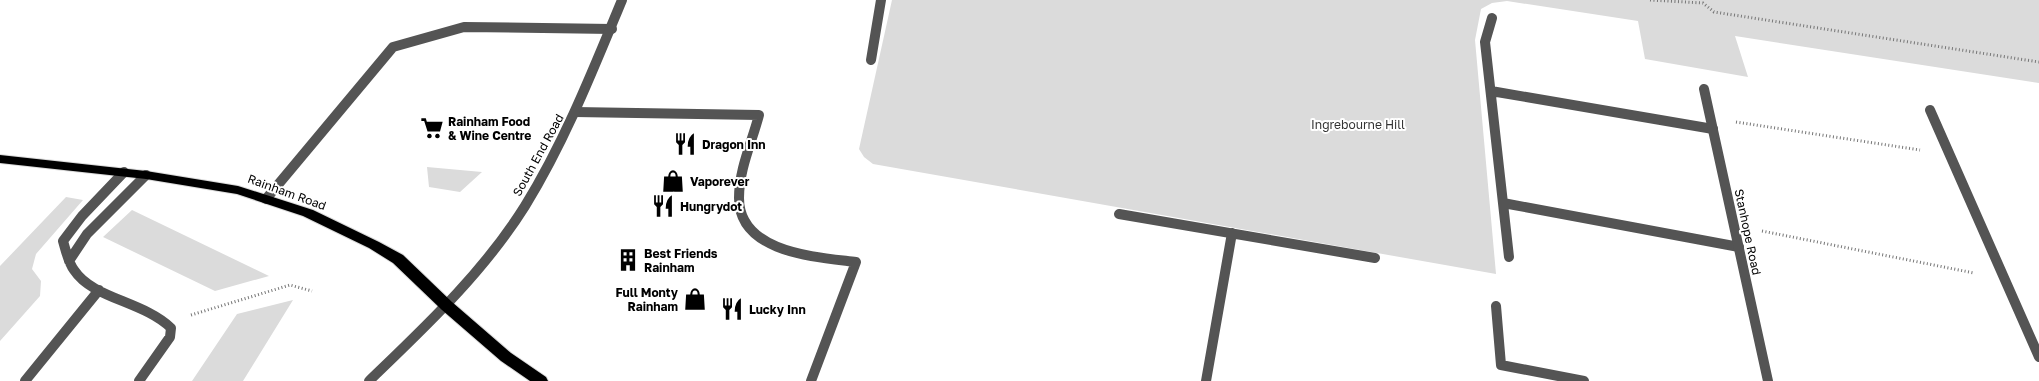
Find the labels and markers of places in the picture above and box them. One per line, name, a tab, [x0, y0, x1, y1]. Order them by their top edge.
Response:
place label: Rainham Food & Wine Centre	[448, 114, 531, 143]
supermarket icon: Rainham Food & Wine Centre	[419, 115, 445, 141]
restaurant icon: Dragon Inn	[672, 131, 698, 157]
place label: Dragon Inn	[702, 137, 766, 152]
shop icon: Vaporever	[660, 168, 686, 194]
place label: Vaporever	[690, 174, 750, 189]
restaurant icon: Hungrydot	[650, 193, 676, 219]
place label: Hungrydot	[680, 199, 742, 214]
place label: Best Friends Rainham	[644, 246, 718, 275]
building icon: Best Friends Rainham	[615, 247, 641, 273]
place label: Full Monty Rainham	[615, 285, 679, 314]
shop icon: Full Monty Rainham	[682, 286, 708, 312]
restaurant icon: Lucky Inn	[719, 296, 745, 322]
place label: Lucky Inn	[749, 302, 806, 317]

